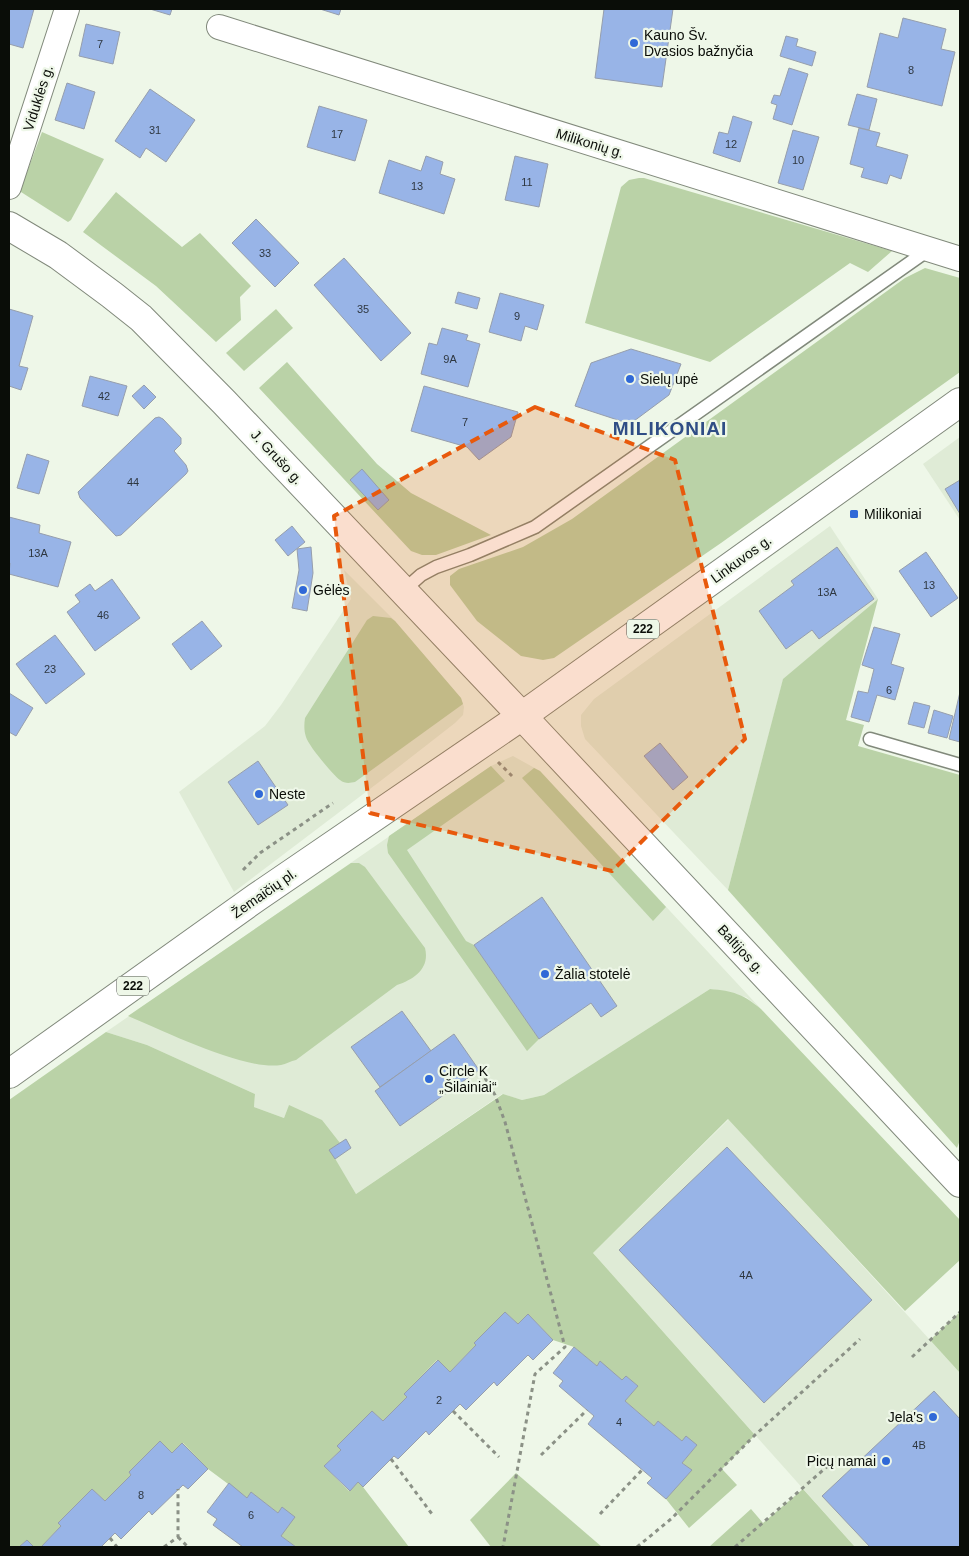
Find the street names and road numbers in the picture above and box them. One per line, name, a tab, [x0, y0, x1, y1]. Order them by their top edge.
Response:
street label: Viduklės g.	[20, 63, 56, 133]
street label: Milikonių g.	[554, 125, 626, 161]
street label: J. Grušo g.	[248, 427, 306, 487]
street label: Linkuvos g.	[708, 532, 774, 586]
road number: 222	[627, 620, 659, 638]
street label: Žemaičių pl.	[229, 865, 299, 921]
street label: Baltijos g.	[714, 921, 768, 977]
road number: 222	[117, 976, 149, 996]

